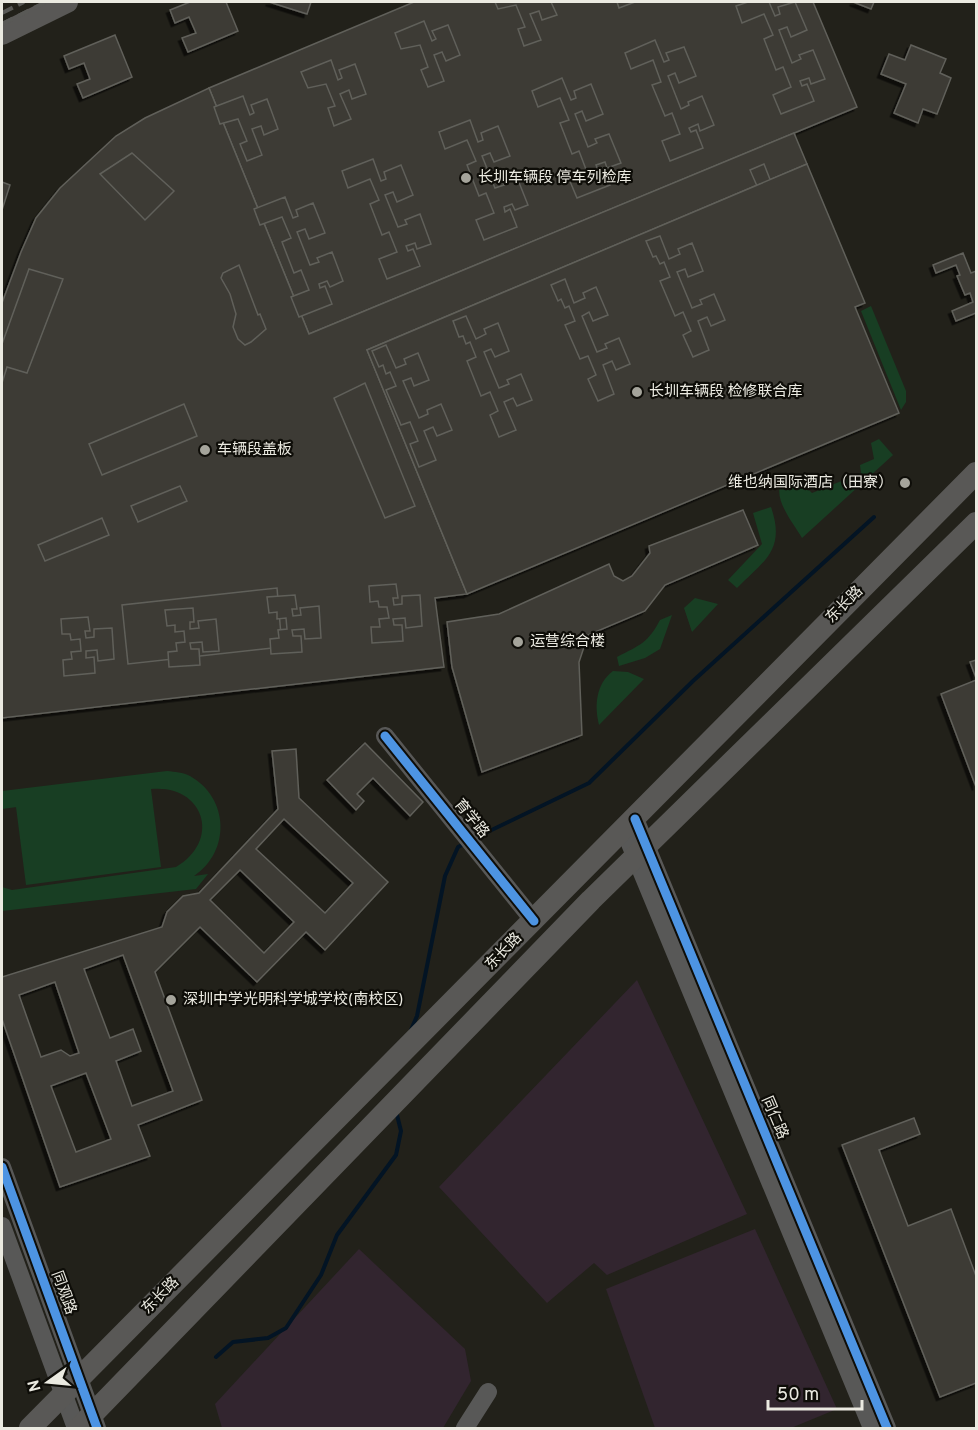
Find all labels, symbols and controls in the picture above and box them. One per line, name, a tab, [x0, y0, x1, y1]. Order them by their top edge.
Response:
place label: 长圳车辆段 停车列检库	[478, 168, 632, 188]
marker: 长圳车辆段 停车列检库	[459, 171, 473, 185]
place label: 长圳车辆段 检修联合库	[649, 382, 803, 402]
marker: 长圳车辆段 检修联合库	[630, 385, 644, 399]
place label: 车辆段盖板	[217, 441, 292, 460]
marker: 车辆段盖板	[198, 443, 212, 457]
place label: 维也纳国际酒店（田寮）	[728, 473, 893, 493]
marker: 维也纳国际酒店（田寮）	[898, 476, 912, 490]
street label: 东长路	[822, 582, 868, 628]
place label: 运营综合楼	[530, 633, 605, 652]
marker: 运营综合楼	[511, 635, 525, 649]
street label: 育学路	[449, 796, 493, 842]
street label: 东长路	[482, 929, 526, 975]
place label: 深圳中学光明科学城学校(南校区)	[183, 990, 403, 1010]
marker: 深圳中学光明科学城学校(南校区)	[164, 993, 178, 1007]
street label: 同仁路	[756, 1094, 792, 1142]
street label: 同观路	[46, 1269, 80, 1317]
street label: 东长路	[138, 1273, 184, 1319]
north arrow	[18, 1352, 78, 1412]
scale bar	[768, 1373, 862, 1411]
text: N	[24, 1377, 47, 1394]
text: 50 m	[777, 1384, 819, 1407]

